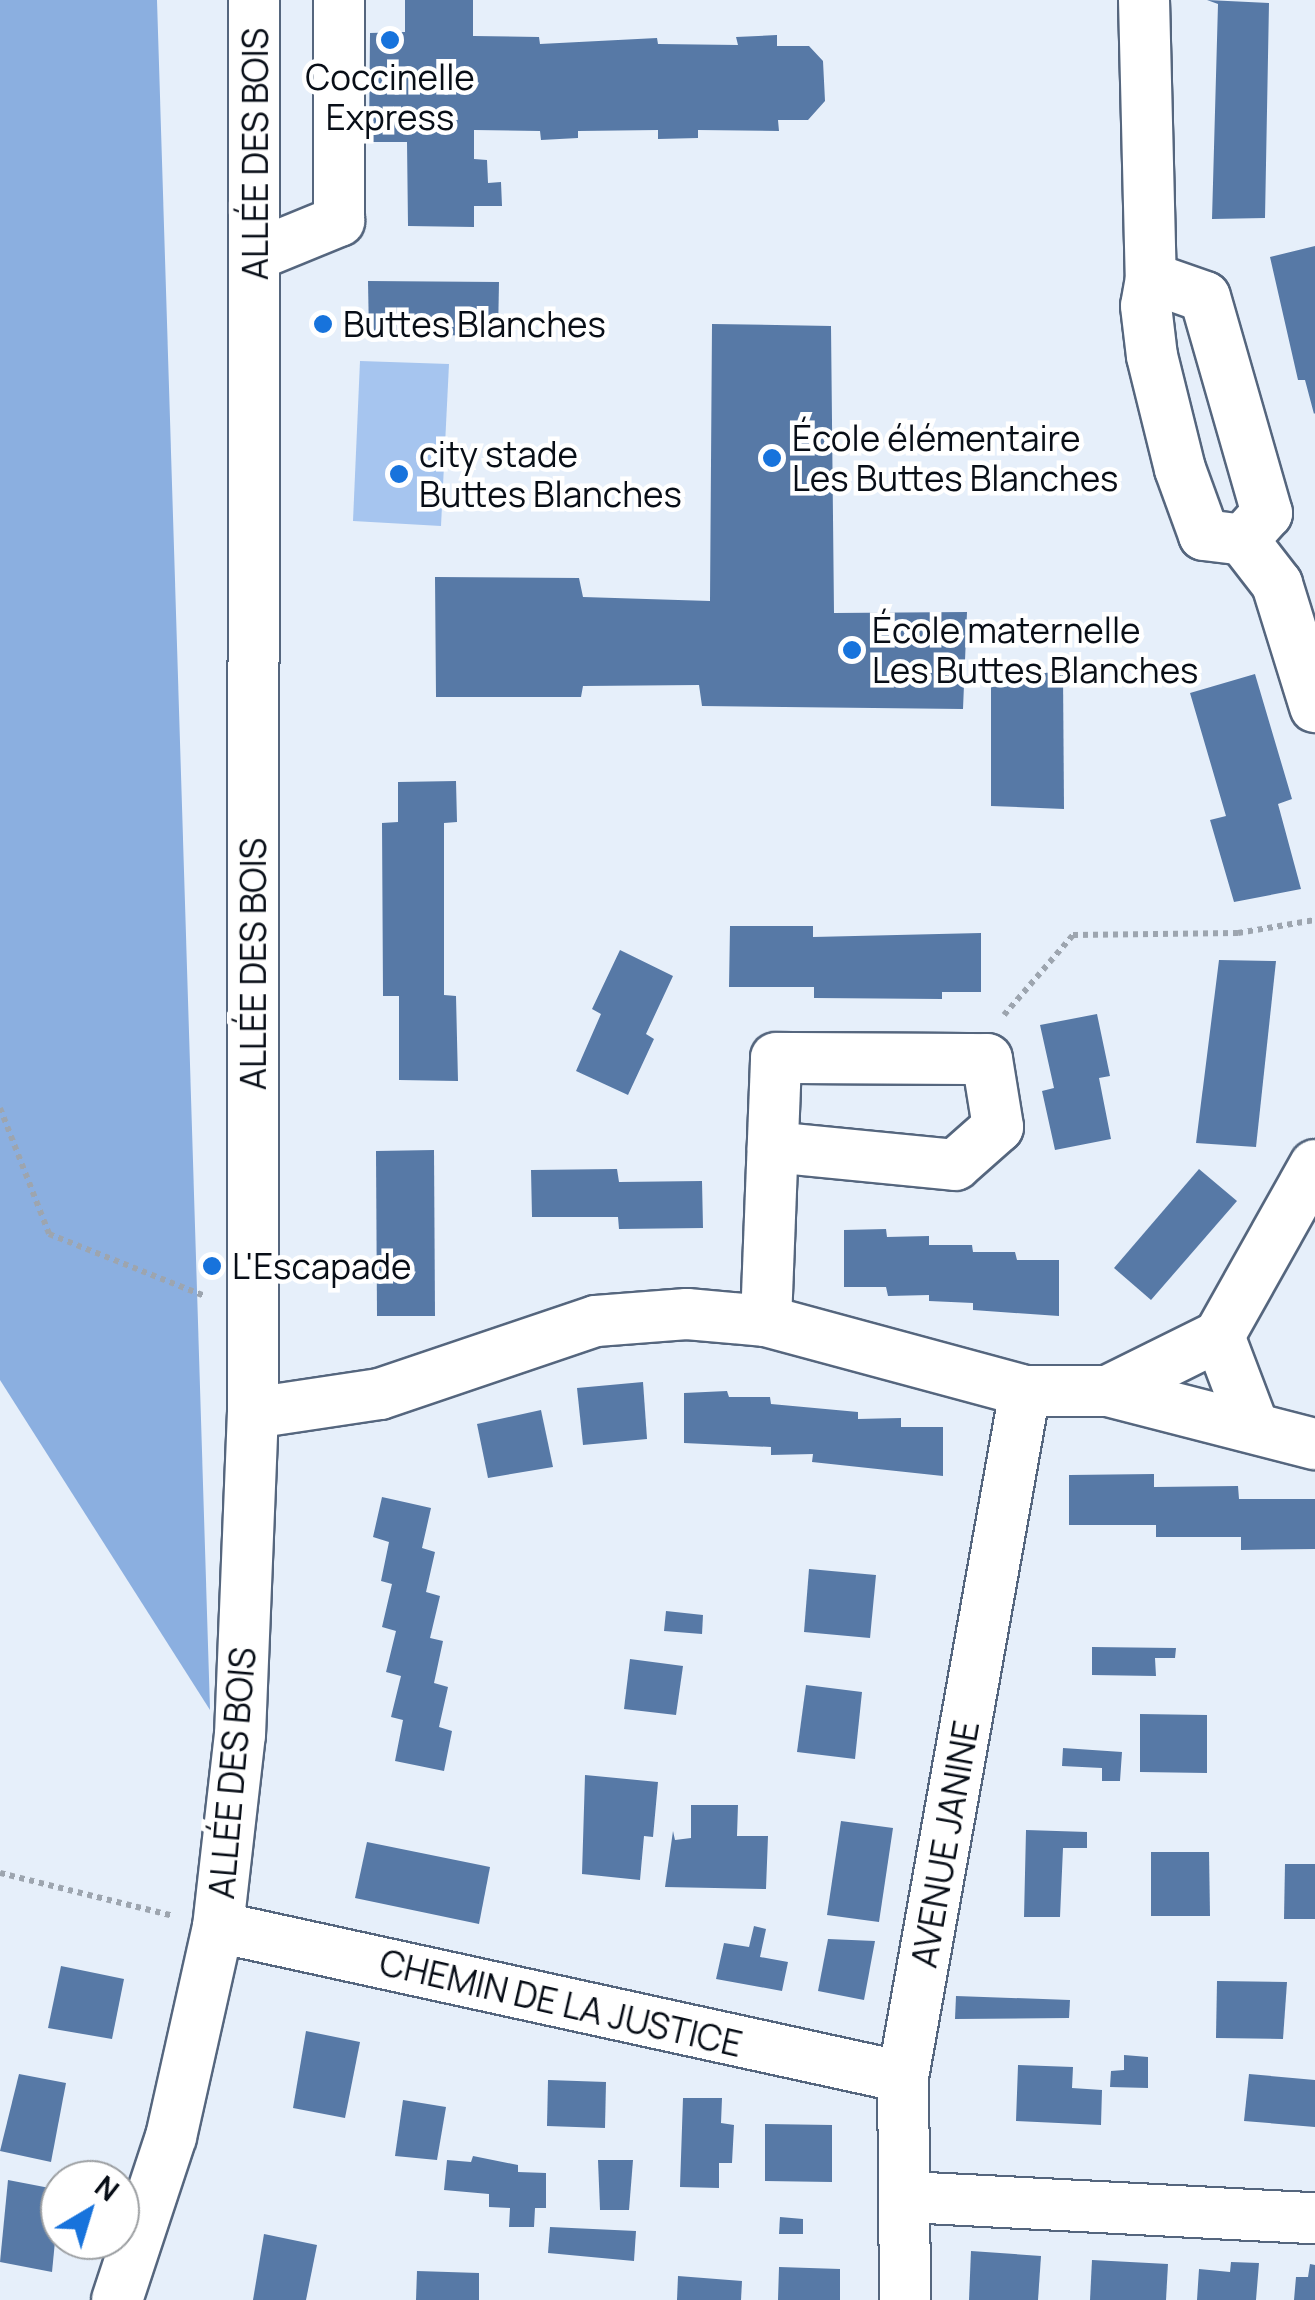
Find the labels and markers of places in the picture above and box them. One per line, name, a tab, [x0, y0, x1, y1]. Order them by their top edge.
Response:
marker: Coccinelle Express	[379, 29, 401, 51]
place label: Coccinelle Express	[305, 56, 475, 138]
place label: Buttes Blanches	[343, 303, 606, 345]
marker: Buttes Blanches	[312, 313, 334, 335]
place label: École élémentaire Les Buttes Blanches	[792, 417, 1118, 499]
place label: city stade Buttes Blanches	[419, 433, 682, 515]
marker: École élémentaire Les Buttes Blanches	[761, 447, 783, 469]
marker: city stade Buttes Blanches	[388, 463, 410, 485]
place label: École maternelle Les Buttes Blanches	[872, 609, 1198, 691]
marker: École maternelle Les Buttes Blanches	[841, 639, 863, 661]
place label: L'Escapade	[232, 1245, 412, 1287]
marker: L'Escapade	[201, 1255, 223, 1277]

